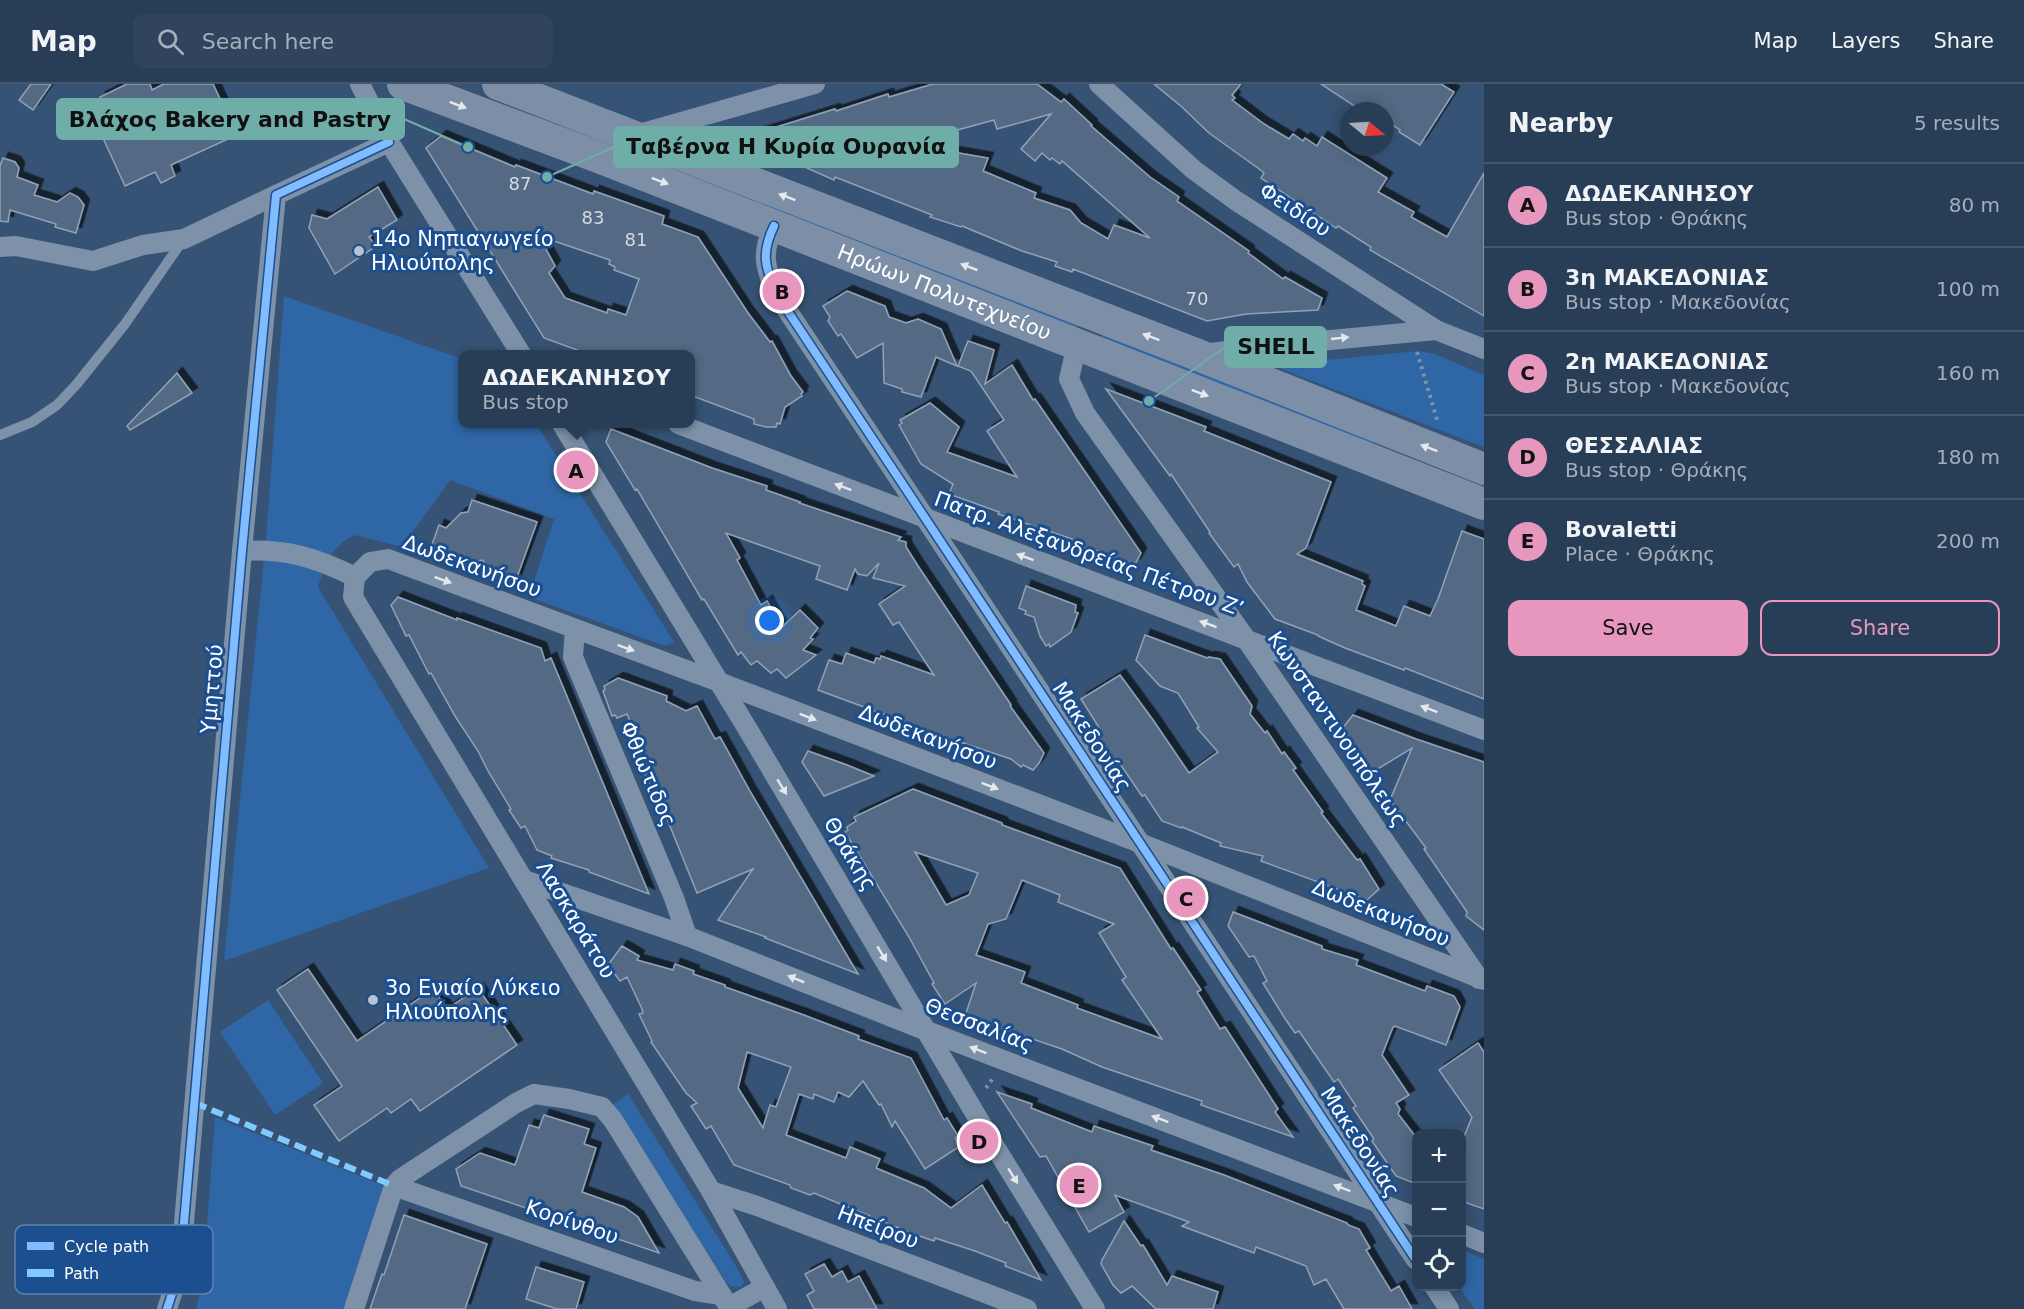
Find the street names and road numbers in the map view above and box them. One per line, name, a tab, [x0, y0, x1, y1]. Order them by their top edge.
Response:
street label: Φειδίου	[1255, 178, 1335, 242]
street label: Ηρώων Πολυτεχνείου	[834, 240, 1054, 345]
street label: Πατρ. Αλεξανδρείας Πέτρου Ζ’	[931, 487, 1247, 621]
street label: Δωδεκανήσου	[399, 530, 545, 602]
street label: Κωνσταντινουπόλεως	[1263, 627, 1411, 831]
street label: Υμηττού	[196, 643, 228, 736]
street label: Μακεδονίας	[1048, 677, 1136, 797]
street label: Δωδεκανήσου	[856, 700, 1000, 774]
street label: Φθιώτιδος	[615, 718, 681, 830]
street label: Θράκης	[819, 813, 881, 895]
street label: Λασκαράτου	[532, 857, 620, 983]
street label: Δωδεκανήσου	[1309, 875, 1453, 951]
street label: Θεσσαλίας	[921, 993, 1037, 1057]
street label: Μακεδονίας	[1316, 1082, 1404, 1202]
street label: Κορίνθου	[522, 1195, 622, 1249]
street label: Ηπείρου	[834, 1201, 922, 1253]

